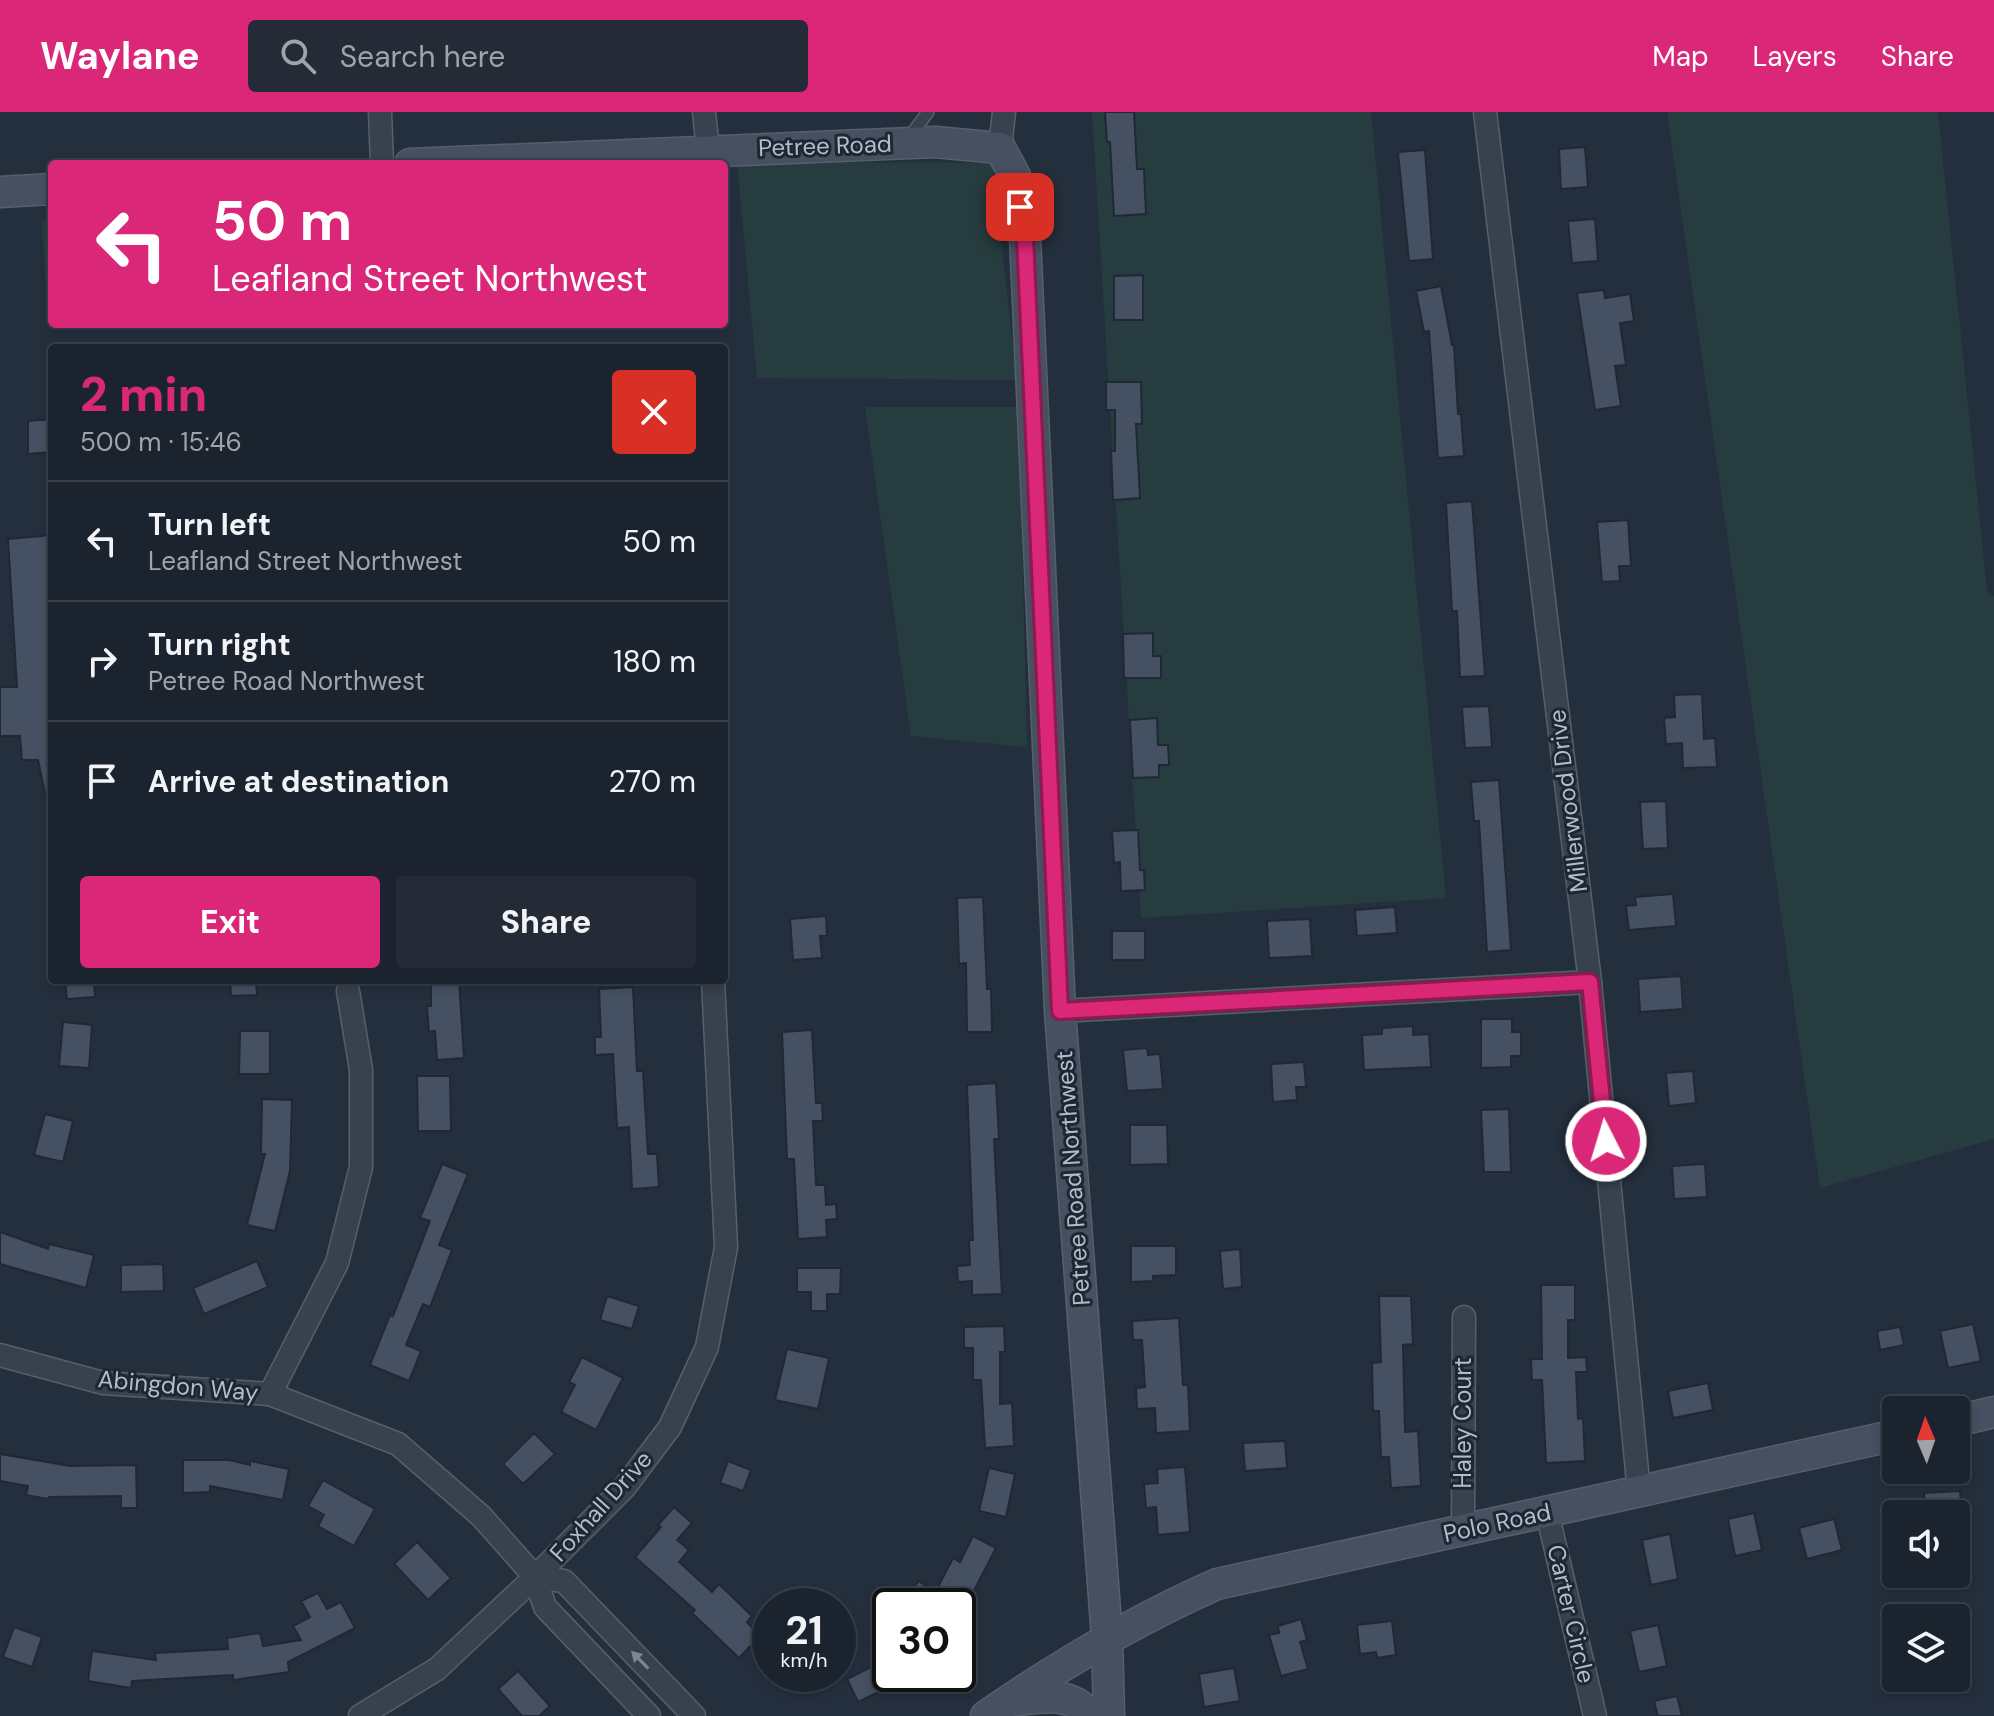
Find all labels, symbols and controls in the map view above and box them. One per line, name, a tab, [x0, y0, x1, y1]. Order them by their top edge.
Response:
search box	[248, 20, 808, 92]
text: Waylane	[40, 31, 200, 81]
icon: search	[276, 34, 320, 78]
text: Search here	[340, 37, 505, 76]
text: Map	[1652, 38, 1709, 75]
text: Layers	[1753, 38, 1837, 75]
text: Share	[1881, 38, 1954, 75]
street label: Petree Road	[758, 128, 892, 163]
pin	[986, 173, 1054, 241]
text: 50 m	[212, 184, 352, 257]
icon: arrive	[998, 185, 1042, 229]
icon: left	[80, 192, 184, 296]
text: Leafland Street Northwest	[212, 255, 648, 302]
text: 2 min	[80, 363, 207, 426]
button: close	[612, 370, 696, 454]
text: 500 m · 15:46	[80, 425, 242, 459]
text: Turn left	[148, 505, 271, 544]
icon: left	[80, 519, 124, 563]
text: 50 m	[622, 522, 696, 561]
text: Leafland Street Northwest	[148, 544, 463, 578]
text: Turn right	[148, 625, 291, 664]
icon: right	[80, 639, 124, 683]
text: 180 m	[613, 642, 696, 681]
text: Petree Road Northwest	[148, 664, 425, 698]
street label: Millerwood Drive	[1541, 708, 1594, 894]
icon: arrive	[80, 759, 124, 803]
text: Arrive at destination	[148, 762, 449, 801]
text: 270 m	[608, 762, 696, 801]
button: Exit	[80, 876, 380, 968]
button: Share	[396, 876, 696, 968]
street label: Petree Road Northwest	[1048, 1050, 1097, 1307]
position arrow	[1564, 1099, 1648, 1183]
street label: Haley Court	[1447, 1357, 1478, 1489]
street label: Abingdon Way	[97, 1363, 260, 1408]
north arrow	[1882, 1396, 1970, 1484]
map controls	[1882, 1396, 1970, 1692]
street label: Foxhall Drive	[543, 1444, 659, 1568]
street label: Polo Road	[1440, 1496, 1554, 1549]
button: sound	[1882, 1500, 1970, 1588]
street label: Carter Circle	[1541, 1542, 1602, 1686]
speed limit sign: 30	[872, 1588, 976, 1692]
text: 21	[785, 1604, 823, 1656]
button: layers	[1882, 1604, 1970, 1692]
text: km/h	[780, 1647, 828, 1673]
one-way arrow	[631, 1651, 650, 1670]

